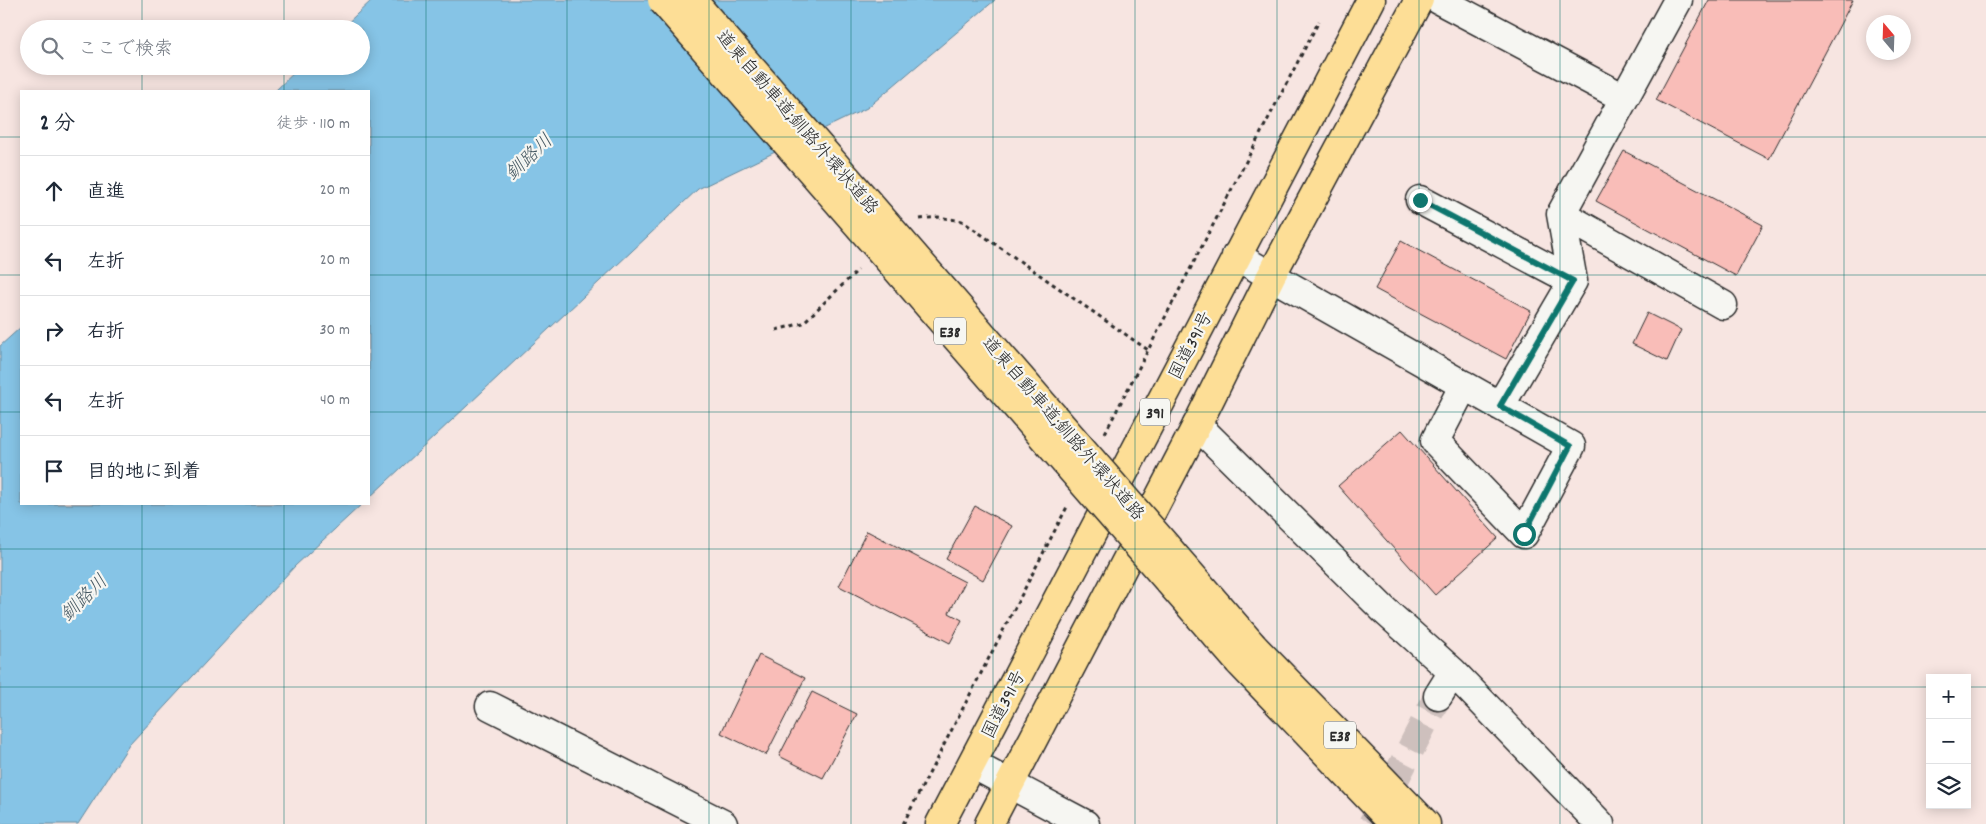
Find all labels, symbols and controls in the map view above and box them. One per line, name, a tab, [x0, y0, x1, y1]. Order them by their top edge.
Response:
north arrow	[1866, 15, 1911, 60]
search box	[20, 20, 370, 75]
street label: 道東自動車道;釧路外環状道路	[709, 26, 883, 221]
icon: search	[38, 34, 66, 62]
text: ここで検索	[78, 37, 173, 64]
text: 2 分	[40, 110, 75, 140]
text: 徒歩 · 110 m	[277, 113, 350, 136]
water label: 釧路川	[501, 129, 560, 188]
icon: ahead	[40, 177, 68, 205]
text: 20 m	[320, 179, 350, 202]
text: 直進	[87, 180, 125, 207]
route end	[1409, 189, 1432, 212]
icon: left	[40, 247, 68, 275]
text: 20 m	[320, 249, 350, 272]
text: 左折	[87, 250, 125, 277]
street label: 国道391号	[1164, 307, 1220, 385]
icon: right	[40, 317, 68, 345]
road number: E38	[934, 318, 966, 344]
text: 30 m	[320, 319, 350, 342]
text: 右折	[87, 320, 125, 347]
street label: 道東自動車道;釧路外環状道路	[975, 332, 1149, 527]
icon: left	[40, 387, 68, 415]
text: 40 m	[320, 389, 350, 412]
text: 左折	[87, 390, 125, 417]
road number: 391	[1140, 398, 1170, 426]
icon: arrive	[40, 457, 68, 485]
text: 目的地に到着	[87, 460, 201, 487]
route start	[1513, 523, 1536, 546]
water label: 釧路川	[56, 570, 115, 629]
street label: 国道391号	[977, 666, 1033, 744]
map controls	[1926, 674, 1971, 809]
button: +	[1926, 674, 1971, 719]
button: −	[1926, 719, 1971, 764]
road number: E38	[1324, 722, 1356, 748]
button: layers	[1926, 764, 1971, 809]

